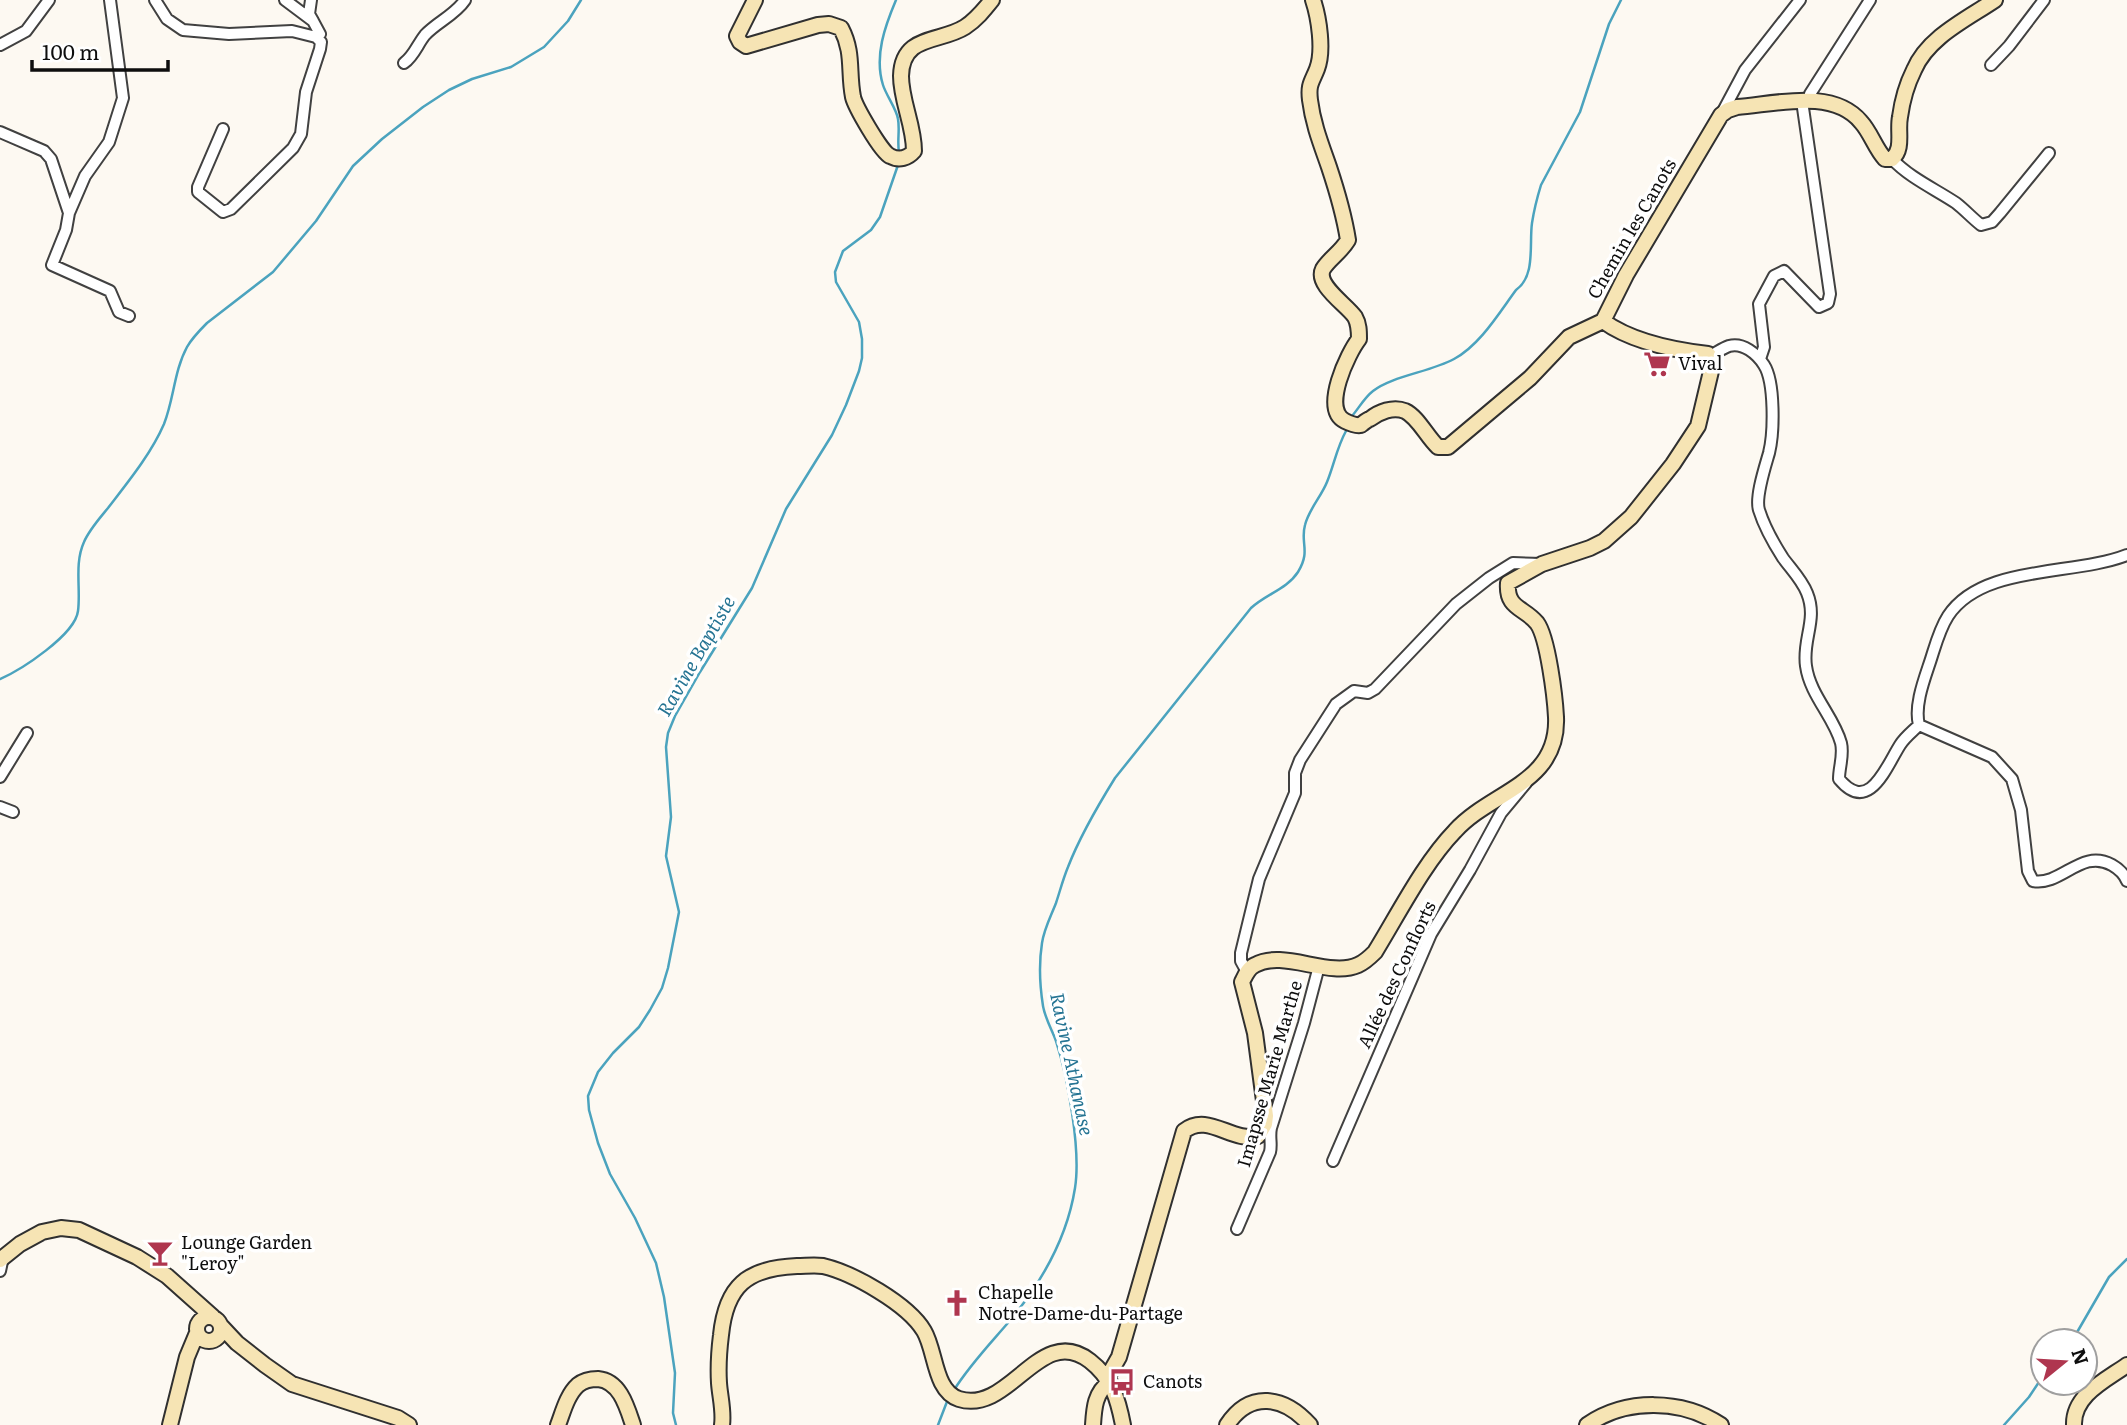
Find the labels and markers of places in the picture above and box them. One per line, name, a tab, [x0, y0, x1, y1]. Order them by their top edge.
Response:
supermarket icon: Vival	[1642, 349, 1672, 379]
place label: Vival	[1678, 349, 1723, 376]
place label: Lounge Garden "Leroy"	[181, 1228, 312, 1276]
bar icon: Lounge Garden "Leroy"	[145, 1238, 175, 1268]
place label: Chapelle Notre-Dame-du-Partage	[978, 1278, 1183, 1326]
church icon: Chapelle Notre-Dame-du-Partage	[942, 1288, 972, 1318]
bus stop icon: Canots	[1107, 1367, 1137, 1397]
place label: Canots	[1143, 1367, 1202, 1394]

